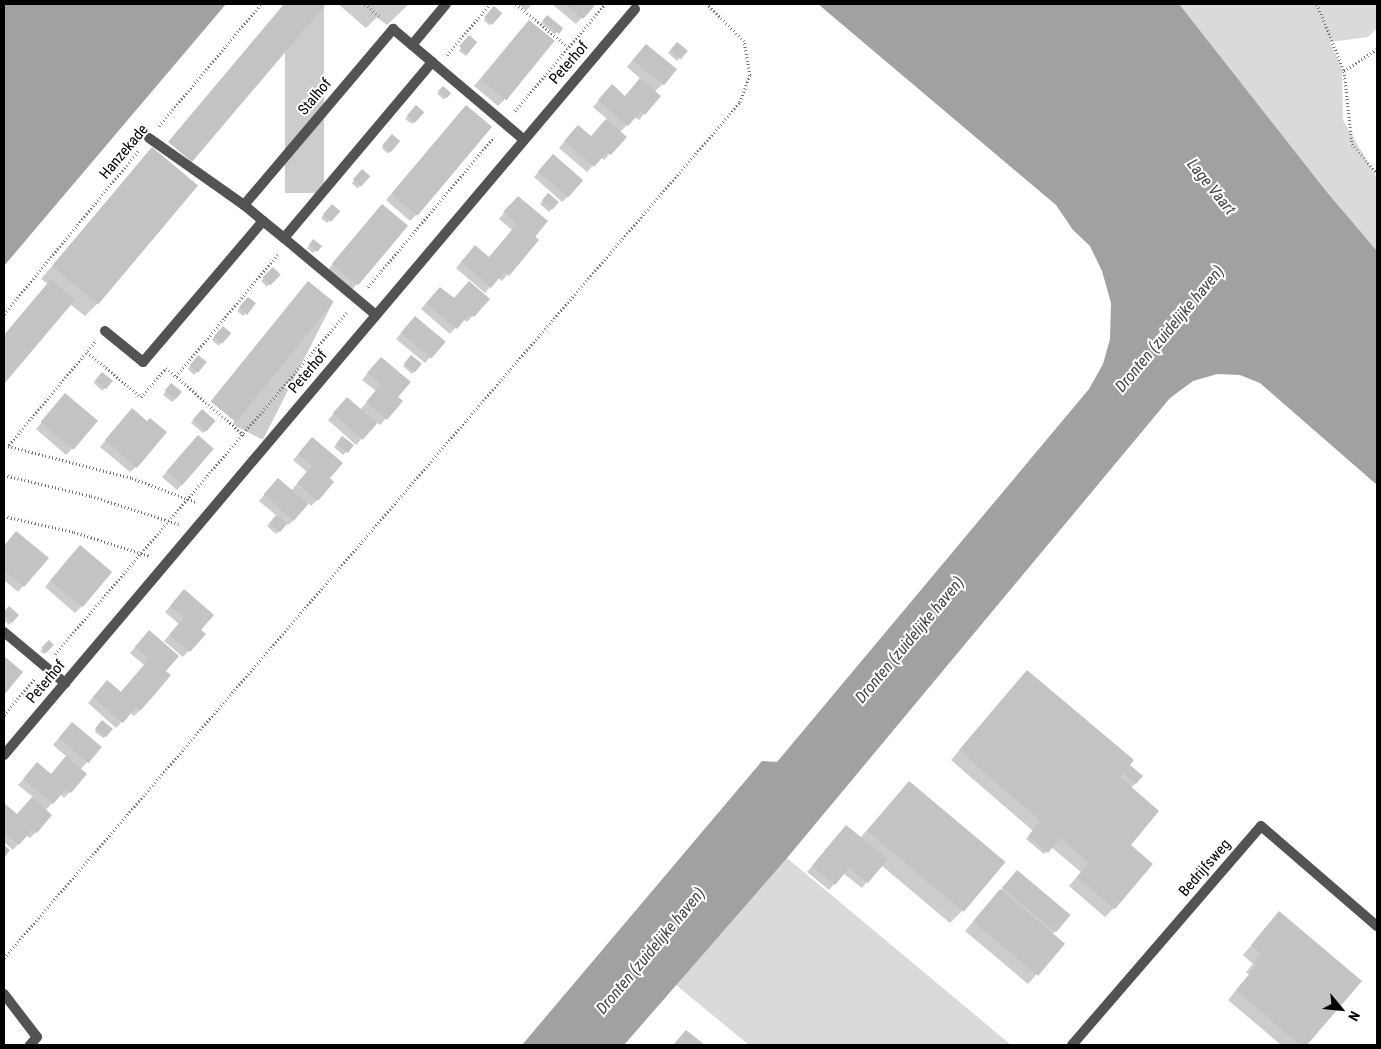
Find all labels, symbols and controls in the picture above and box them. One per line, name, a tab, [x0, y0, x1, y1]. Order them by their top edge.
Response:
street label: Peterhof	[546, 38, 592, 88]
street label: Stalhof	[294, 75, 336, 119]
street label: Hanzekade	[96, 121, 152, 183]
water label: Lage Vaart	[1183, 155, 1239, 219]
water label: Dronten (zuidelijke haven)	[1112, 262, 1228, 396]
street label: Peterhof	[285, 347, 331, 397]
water label: Dronten (zuidelijke haven)	[852, 573, 968, 707]
street label: Peterhof	[23, 657, 69, 707]
street label: Bedrijfsweg	[1175, 836, 1235, 900]
water label: Dronten (zuidelijke haven)	[593, 884, 709, 1018]
north arrow	[1316, 984, 1366, 1034]
text: N	[1345, 1008, 1363, 1024]

